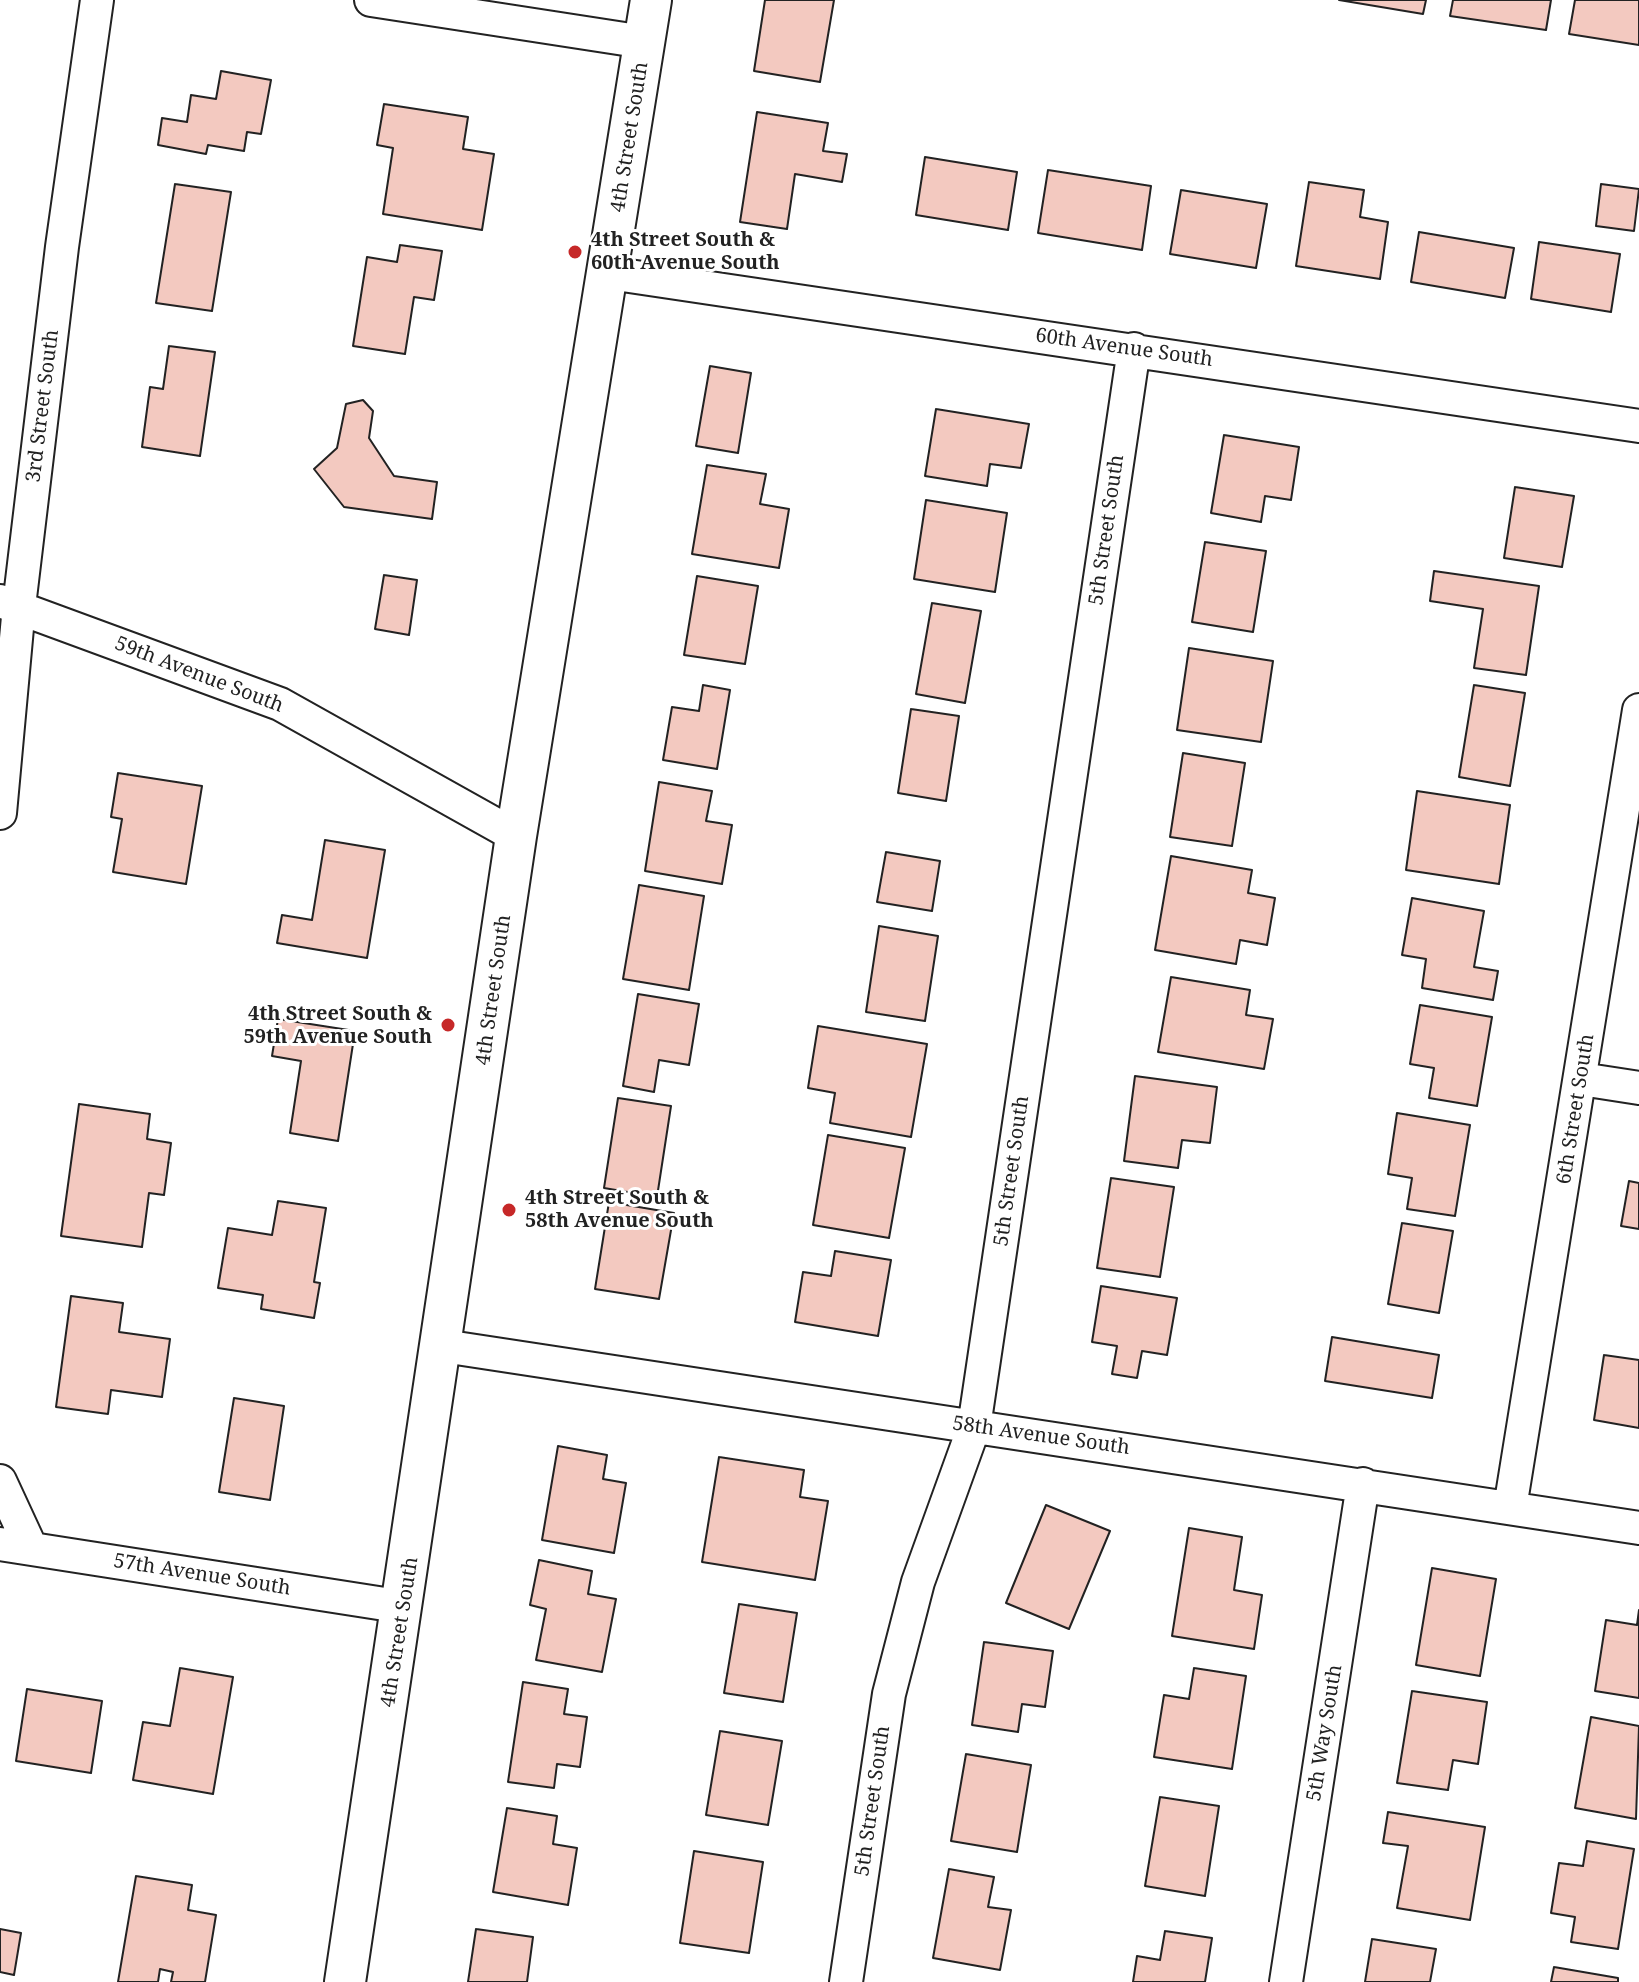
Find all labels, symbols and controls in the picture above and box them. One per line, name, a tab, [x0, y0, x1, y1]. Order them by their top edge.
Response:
street label: 4th Street South	[606, 60, 654, 214]
place label: 4th Street South & 60th Avenue South	[591, 228, 780, 275]
marker: 4th Street South & 60th Avenue South	[566, 243, 584, 261]
street label: 60th Avenue South	[1034, 324, 1214, 372]
street label: 3rd Street South	[22, 328, 64, 484]
street label: 5th Street South	[1085, 453, 1129, 607]
street label: 59th Avenue South	[111, 632, 287, 718]
street label: 4th Street South	[472, 913, 516, 1067]
place label: 4th Street South & 59th Avenue South	[243, 1002, 432, 1049]
marker: 4th Street South & 59th Avenue South	[439, 1016, 457, 1034]
street label: 6th Street South	[1552, 1032, 1600, 1186]
street label: 5th Street South	[990, 1094, 1034, 1248]
place label: 4th Street South & 58th Avenue South	[525, 1186, 714, 1233]
marker: 4th Street South & 58th Avenue South	[500, 1201, 518, 1219]
street label: 58th Avenue South	[951, 1412, 1131, 1460]
street label: 57th Avenue South	[112, 1549, 292, 1601]
street label: 4th Street South	[376, 1555, 424, 1709]
street label: 5th Way South	[1302, 1663, 1348, 1803]
street label: 5th Street South	[851, 1724, 895, 1878]

